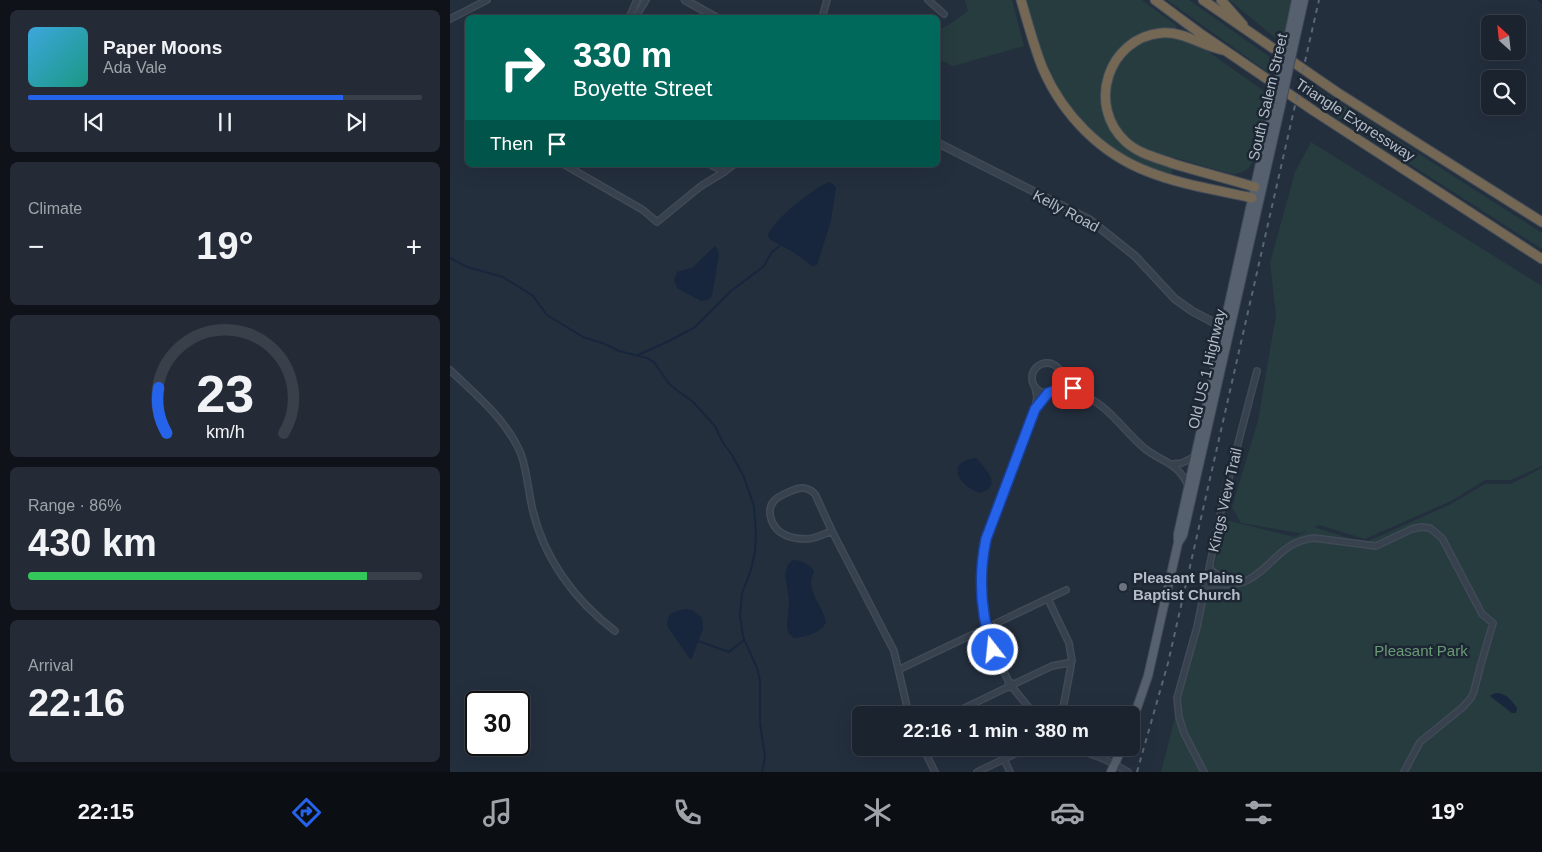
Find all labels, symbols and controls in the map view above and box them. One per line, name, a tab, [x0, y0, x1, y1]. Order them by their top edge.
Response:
north arrow	[1481, 15, 1526, 60]
map controls	[1481, 15, 1526, 115]
street label: South Salem Street	[1245, 31, 1291, 162]
icon: right	[490, 35, 555, 100]
text: 330 m	[573, 35, 672, 74]
text: Paper Moons	[103, 37, 222, 58]
text: Ada Vale	[103, 59, 167, 76]
button: search	[1481, 70, 1526, 115]
street label: Triangle Expressway	[1292, 75, 1418, 165]
text: Boyette Street	[573, 76, 712, 101]
icon: previous	[80, 108, 108, 136]
icon: pause	[211, 108, 239, 136]
icon: next	[342, 108, 370, 136]
icon: arrive	[543, 130, 571, 158]
text: Then	[490, 133, 533, 154]
street label: Kelly Road	[1030, 186, 1102, 235]
text: Climate	[28, 200, 82, 217]
text: 19°	[196, 225, 254, 267]
text: −	[28, 231, 44, 262]
text: +	[406, 231, 422, 262]
street label: Old US 1 Highway	[1184, 307, 1229, 431]
text: 23	[196, 365, 254, 423]
pin	[1052, 367, 1094, 409]
icon: arrive	[1059, 374, 1087, 402]
text: km/h	[206, 422, 244, 442]
street label: Kings View Trail	[1204, 446, 1245, 554]
text: Range · 86%	[28, 497, 121, 514]
text: 430 km	[28, 522, 157, 564]
place label: Pleasant Plains Baptist Church	[1133, 569, 1243, 603]
marker: Pleasant Plains Baptist Church	[1117, 581, 1129, 593]
position arrow	[966, 623, 1018, 675]
park label: Pleasant Park	[1374, 642, 1468, 659]
text: Arrival	[28, 657, 73, 674]
text: 22:16	[28, 682, 125, 724]
speed limit sign: 30	[465, 691, 530, 756]
text: 22:16 · 1 min · 380 m	[903, 720, 1089, 741]
icon: directions	[289, 795, 324, 830]
icon: music	[480, 795, 515, 830]
icon: phone	[670, 795, 705, 830]
icon: climate	[860, 795, 895, 830]
icon: car	[1050, 795, 1085, 830]
icon: filters	[1241, 795, 1276, 830]
text: 22:15	[78, 799, 134, 824]
text: 19°	[1431, 799, 1464, 824]

